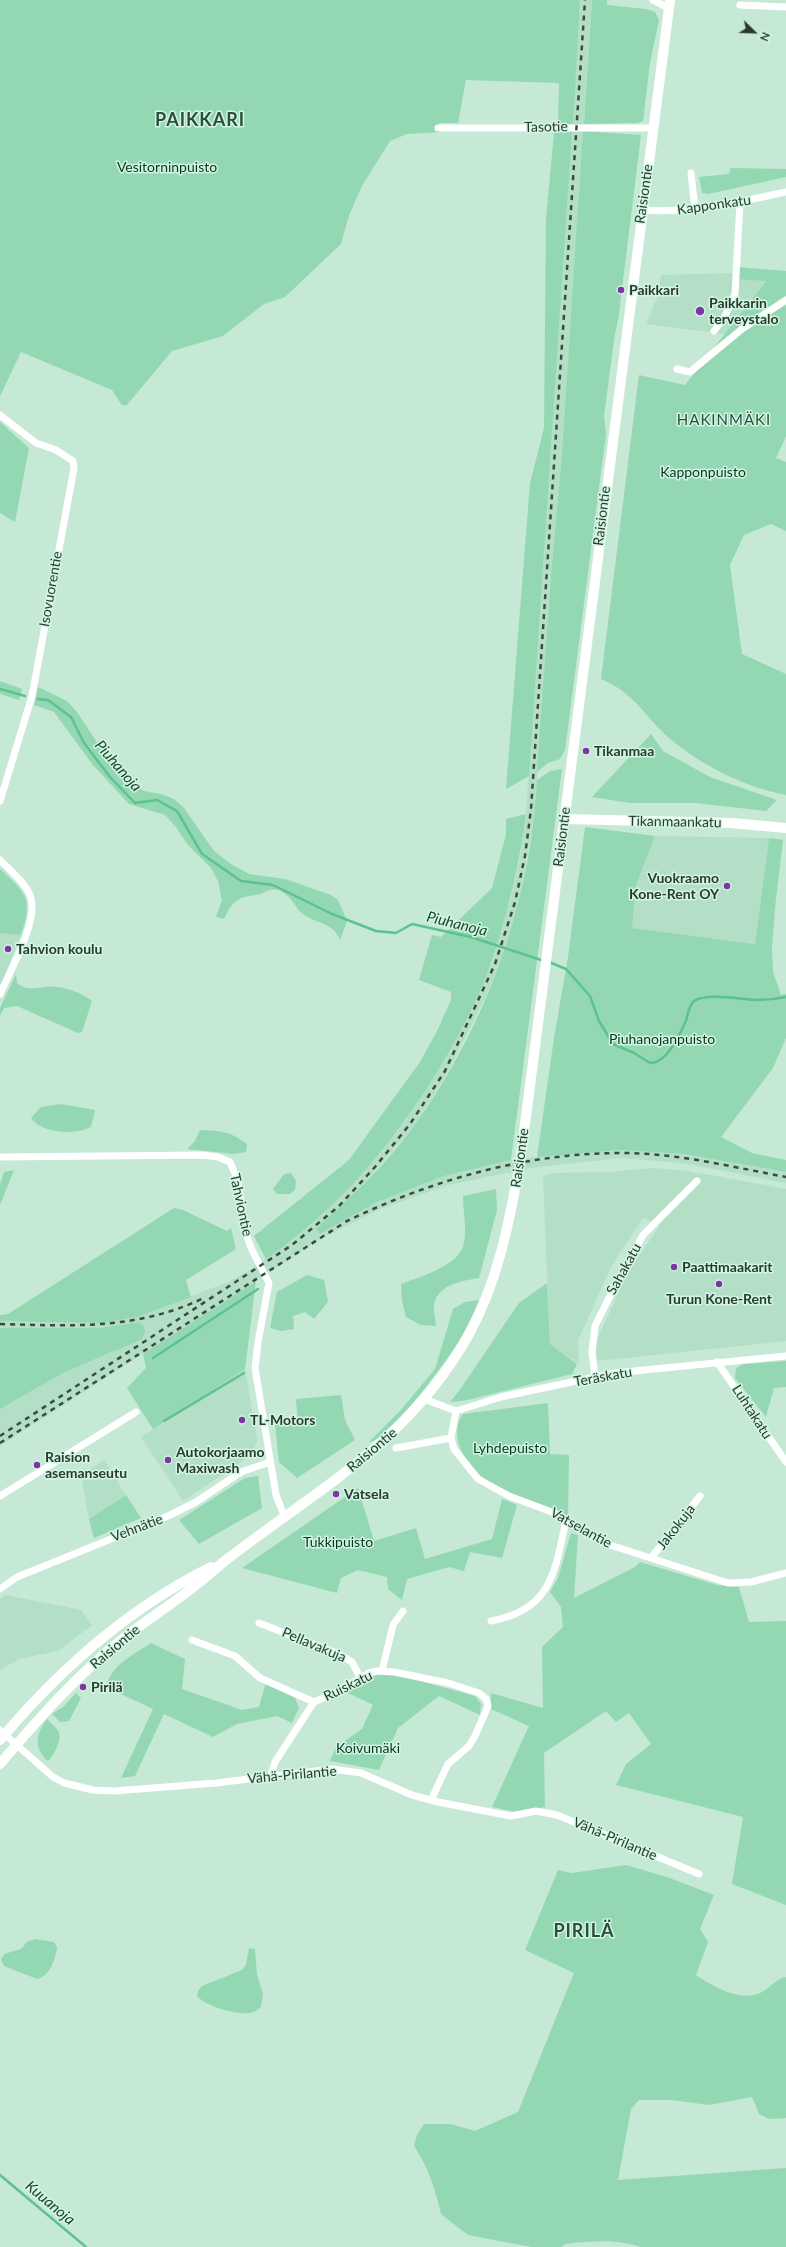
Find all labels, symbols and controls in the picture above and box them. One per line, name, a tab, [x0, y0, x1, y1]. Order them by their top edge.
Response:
north arrow	[734, 12, 774, 52]
text: N	[758, 30, 773, 43]
district label: PAIKKARI	[155, 109, 245, 131]
street label: Tasotie	[524, 118, 568, 136]
park label: Vesitorninpuisto	[117, 159, 217, 175]
street label: Raisiontie	[632, 163, 656, 225]
street label: Kapponkatu	[676, 192, 752, 218]
place label: Paikkari	[629, 282, 679, 298]
marker: Paikkari	[616, 285, 626, 295]
place label: Paikkarin terveystalo	[709, 295, 779, 328]
marker: Paikkarin terveystalo	[694, 305, 706, 317]
district label: HAKINMÄKI	[677, 411, 771, 429]
park label: Kapponpuisto	[660, 464, 746, 480]
street label: Raisiontie	[590, 485, 614, 547]
street label: Isovuorentie	[36, 550, 66, 628]
water label: Piuhanoja	[91, 737, 145, 795]
place label: Tikanmaa	[594, 743, 654, 759]
marker: Tikanmaa	[581, 746, 591, 756]
street label: Raisiontie	[550, 806, 574, 868]
street label: Tikanmaankatu	[628, 813, 722, 831]
place label: Vuokraamo Kone-Rent OY	[629, 870, 719, 902]
marker: Vuokraamo Kone-Rent OY	[722, 881, 732, 891]
water label: Piuhanoja	[425, 908, 489, 940]
place label: Tahvion koulu	[16, 941, 102, 957]
marker: Tahvion koulu	[3, 944, 13, 954]
park label: Piuhanojanpuisto	[609, 1031, 715, 1047]
street label: Raisiontie	[508, 1127, 532, 1189]
street label: Tahviontie	[226, 1172, 256, 1238]
street label: Sahakatu	[603, 1240, 645, 1298]
place label: Paattimaakarit	[682, 1259, 773, 1275]
marker: Paattimaakarit	[669, 1262, 679, 1272]
marker: Turun Kone-Rent	[714, 1279, 724, 1289]
place label: Turun Kone-Rent	[666, 1291, 772, 1307]
street label: Teräskatu	[573, 1364, 633, 1390]
street label: Luhtakatu	[728, 1382, 776, 1442]
place label: TL-Motors	[250, 1412, 315, 1428]
marker: TL-Motors	[237, 1415, 247, 1425]
street label: Raisiontie	[344, 1424, 400, 1476]
park label: Lyhdepuisto	[473, 1440, 547, 1456]
place label: Autokorjaamo Maxiwash	[176, 1444, 265, 1476]
place label: Raision asemanseutu	[45, 1449, 127, 1482]
marker: Autokorjaamo Maxiwash	[163, 1455, 173, 1465]
marker: Raision asemanseutu	[32, 1460, 42, 1470]
place label: Vatsela	[344, 1486, 389, 1502]
marker: Vatsela	[331, 1489, 341, 1499]
street label: Jakokuja	[653, 1501, 699, 1553]
street label: Vatselantie	[547, 1504, 615, 1552]
street label: Vehnätie	[109, 1510, 165, 1546]
park label: Tukkipuisto	[303, 1534, 373, 1550]
street label: Raisiontie	[87, 1621, 143, 1673]
street label: Pellavakuja	[279, 1624, 349, 1666]
street label: Ruiskatu	[321, 1667, 375, 1705]
place label: Pirilä	[91, 1679, 123, 1695]
marker: Pirilä	[78, 1682, 88, 1692]
park label: Koivumäki	[336, 1740, 400, 1756]
street label: Vähä-Pirilantie	[247, 1763, 337, 1787]
street label: Vähä-Pirilantie	[570, 1814, 660, 1864]
district label: PIRILÄ	[553, 1920, 615, 1942]
water label: Kuuanoja	[22, 2177, 78, 2229]

